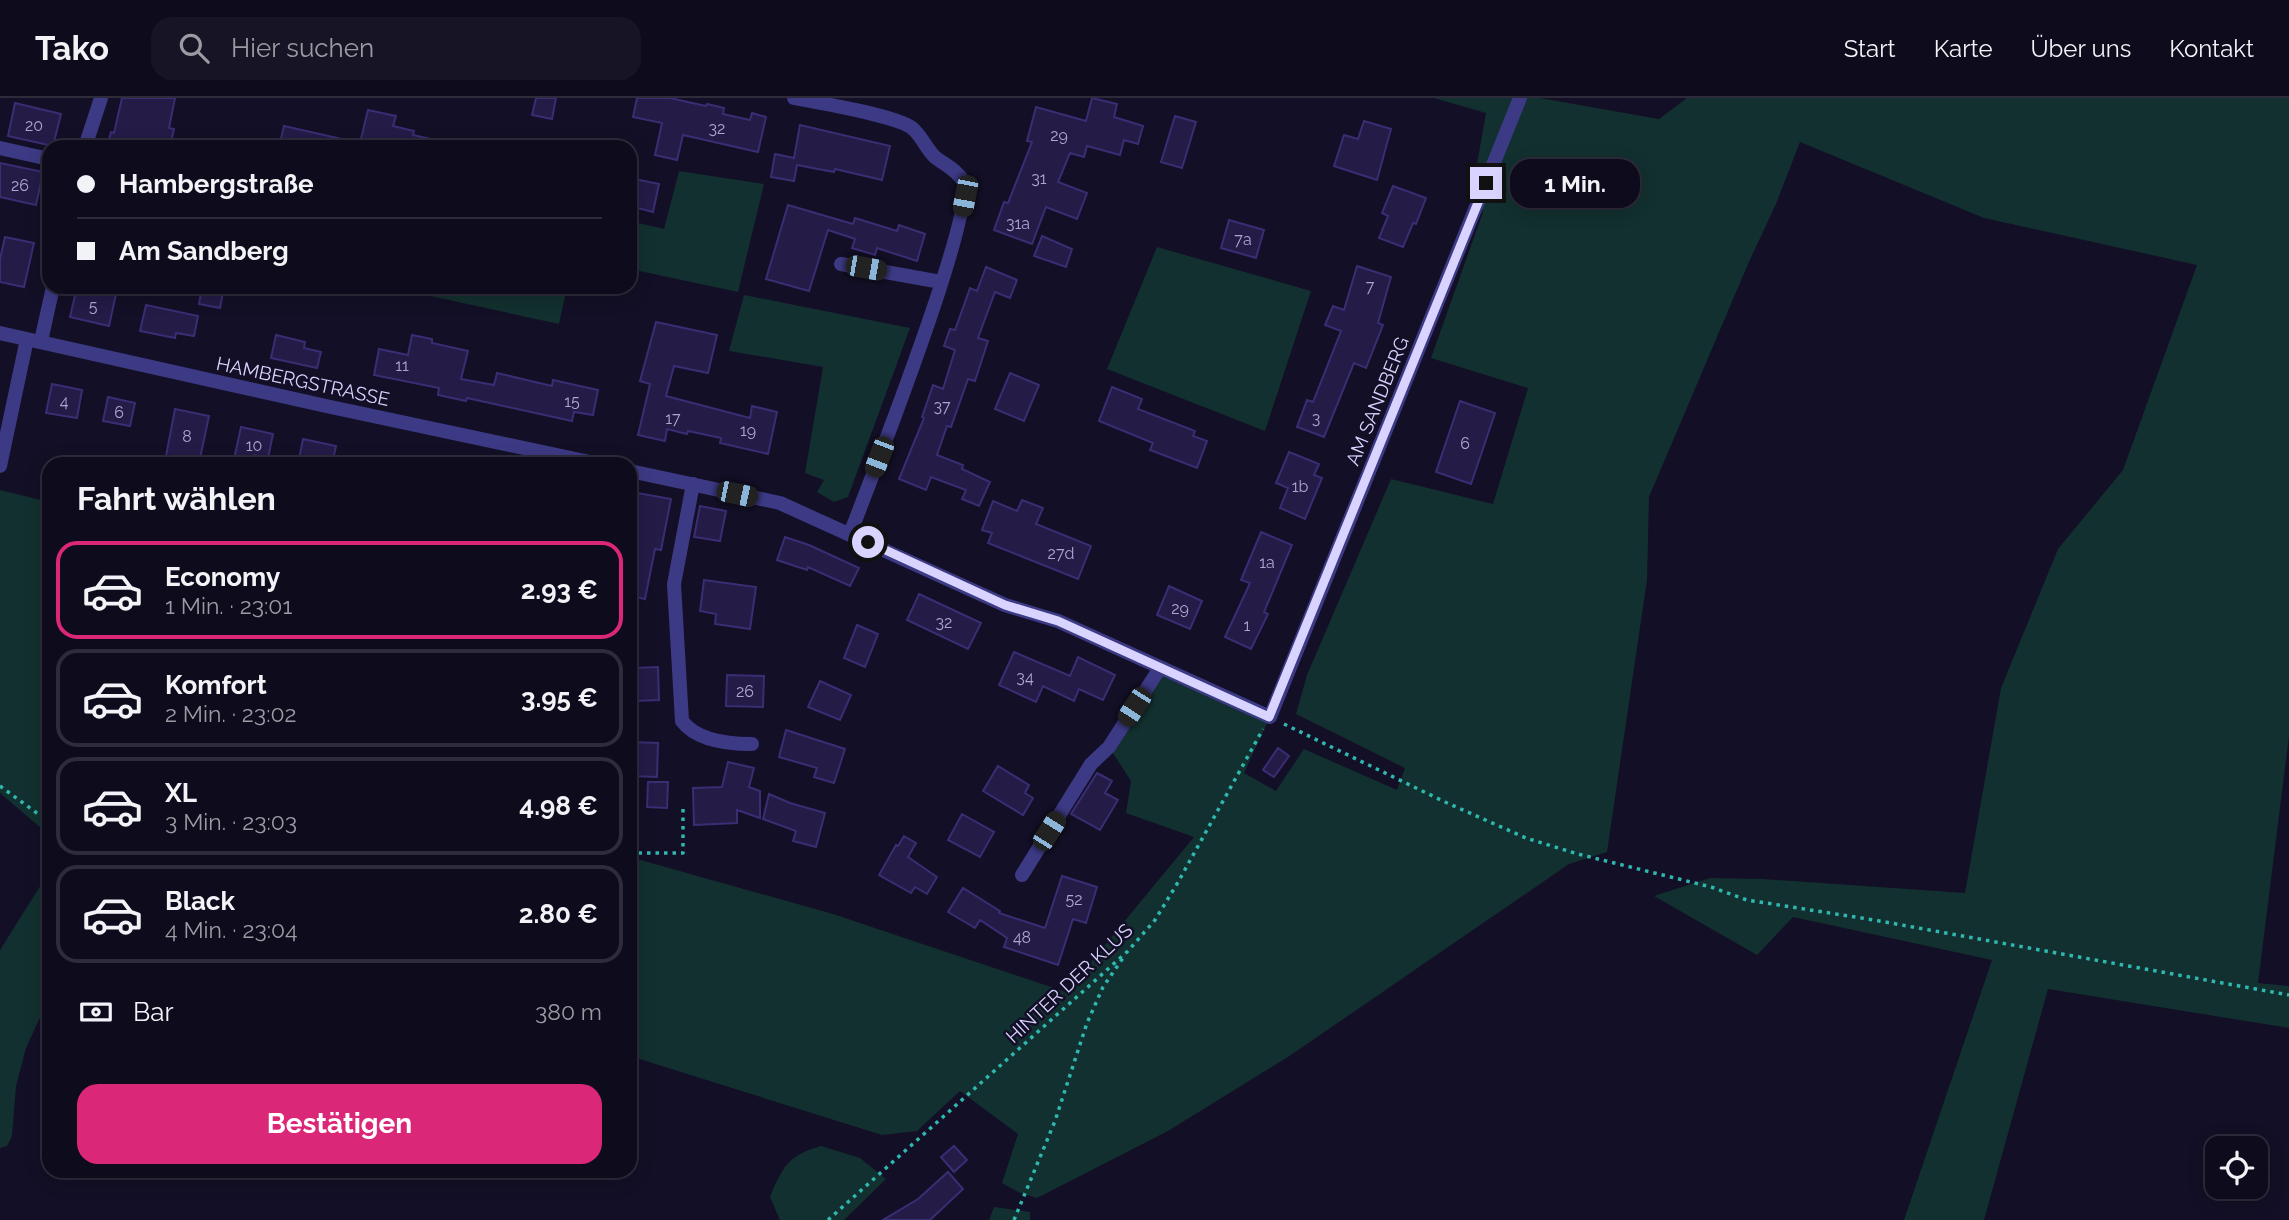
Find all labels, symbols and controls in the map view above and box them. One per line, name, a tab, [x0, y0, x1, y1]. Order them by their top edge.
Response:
search box	[151, 17, 641, 80]
text: Tako	[35, 29, 109, 68]
icon: search	[175, 29, 213, 67]
text: Hier suchen	[231, 33, 374, 63]
text: Start	[1844, 34, 1896, 63]
text: Karte	[1934, 34, 1993, 63]
text: Über uns	[2031, 34, 2131, 63]
text: Kontakt	[2169, 34, 2254, 63]
house number: 20	[25, 116, 43, 135]
house number: 32	[709, 119, 725, 138]
house number: 29	[1050, 126, 1068, 145]
callout: 1 Min.	[1510, 158, 1640, 208]
route end	[1470, 167, 1502, 199]
text: Hambergstraße	[119, 169, 314, 199]
house number: 31	[1031, 169, 1047, 188]
text: 1 Min.	[1544, 170, 1606, 197]
car	[951, 173, 980, 219]
house number: 26	[11, 176, 29, 195]
house number: 31a	[1006, 214, 1030, 233]
house number: 7a	[1234, 230, 1252, 249]
text: Am Sandberg	[119, 236, 289, 266]
car	[844, 254, 889, 282]
house number: 7	[1366, 277, 1375, 296]
house number: 5	[89, 297, 98, 316]
street label: AM SANDBERG	[1341, 333, 1413, 469]
street label: HAMBERGSTRASSE	[214, 352, 392, 410]
house number: 11	[395, 356, 409, 375]
house number: 4	[60, 392, 69, 411]
house number: 15	[564, 392, 580, 411]
house number: 37	[933, 397, 951, 416]
house number: 6	[114, 403, 124, 422]
house number: 17	[665, 409, 681, 428]
house number: 3	[1312, 409, 1320, 428]
house number: 19	[740, 421, 756, 440]
house number: 8	[182, 427, 192, 446]
car	[862, 434, 897, 480]
house number: 6	[1460, 434, 1470, 453]
house number: 10	[246, 436, 262, 455]
house number: 1b	[1292, 477, 1308, 496]
car	[715, 479, 760, 509]
text: Fahrt wählen	[77, 480, 276, 517]
route start	[852, 526, 884, 558]
house number: 27d	[1048, 544, 1074, 563]
house number: 1a	[1259, 553, 1275, 572]
icon: car	[81, 559, 144, 622]
text: Economy	[165, 562, 280, 592]
text: 2.93 €	[521, 575, 598, 605]
text: 1 Min. · 23:01	[165, 592, 292, 619]
house number: 29	[1171, 599, 1189, 618]
house number: 32	[936, 613, 952, 632]
house number: 1	[1244, 616, 1251, 635]
icon: car	[81, 667, 144, 730]
house number: 34	[1016, 668, 1034, 687]
text: Komfort	[165, 670, 267, 700]
house number: 26	[736, 682, 754, 701]
text: 3.95 €	[521, 683, 598, 713]
car	[1114, 684, 1155, 730]
text: 2 Min. · 23:02	[165, 700, 297, 727]
icon: car	[81, 775, 144, 838]
text: XL	[165, 778, 197, 808]
text: 4.98 €	[519, 791, 598, 821]
text: 3 Min. · 23:03	[165, 808, 297, 835]
car	[1029, 808, 1070, 854]
icon: car	[81, 883, 144, 946]
text: Black	[165, 886, 235, 916]
house number: 52	[1065, 890, 1083, 909]
text: 2.80 €	[519, 899, 598, 929]
text: 4 Min. · 23:04	[165, 916, 298, 943]
street label: HINTER DER KLUS	[1001, 919, 1137, 1047]
house number: 48	[1013, 928, 1031, 947]
icon: cash	[77, 993, 115, 1031]
text: Bar	[133, 997, 174, 1027]
text: 380 m	[535, 998, 602, 1025]
button: Bestätigen	[77, 1084, 602, 1164]
map controls	[2205, 1136, 2268, 1199]
button: locate	[2205, 1136, 2268, 1199]

